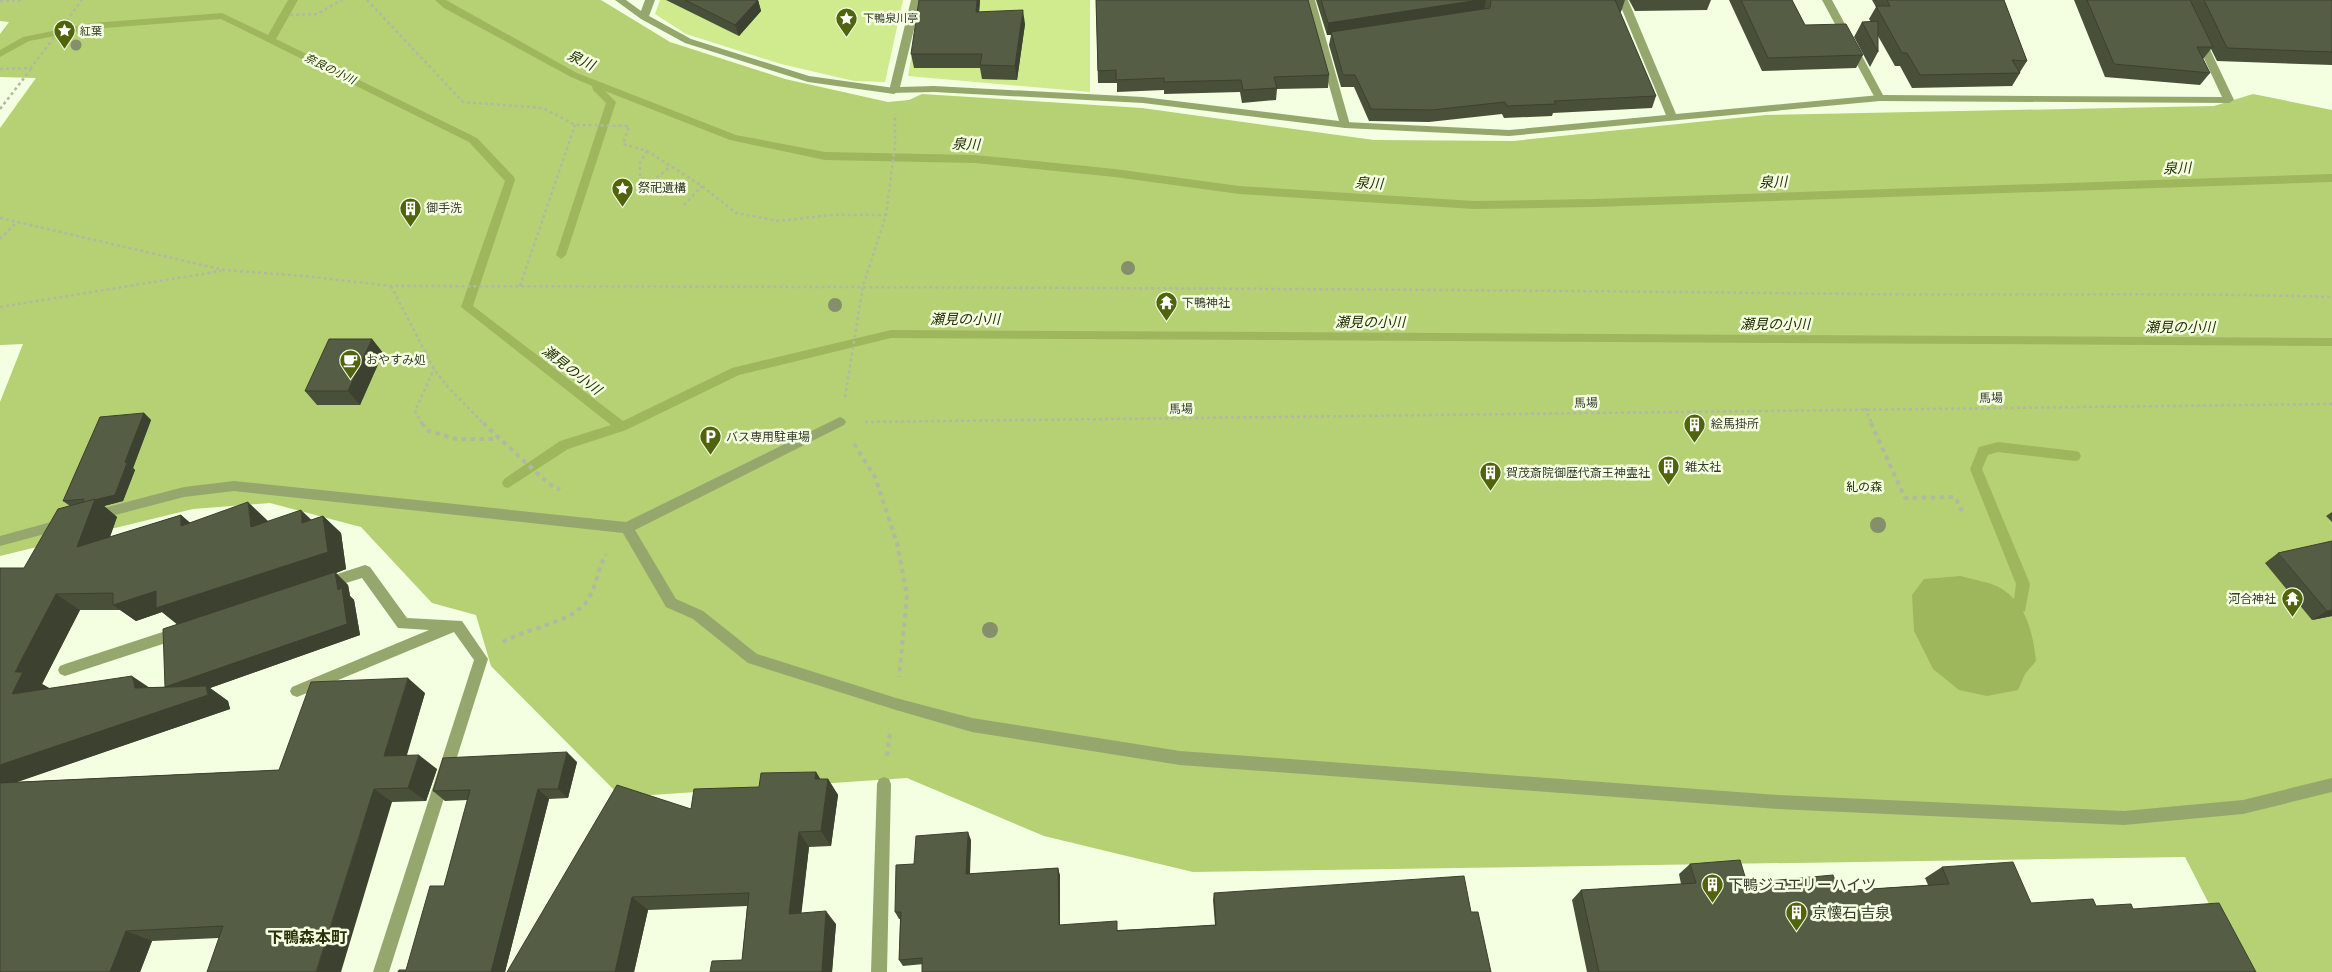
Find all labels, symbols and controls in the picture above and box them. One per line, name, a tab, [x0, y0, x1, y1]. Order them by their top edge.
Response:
place icon: 下鴨泉川亭	[835, 6, 859, 37]
place label: 下鴨泉川亭	[863, 12, 918, 25]
place icon: 紅葉	[52, 19, 76, 50]
place label: 紅葉	[80, 25, 102, 38]
water label: 泉川	[565, 47, 599, 74]
water label: 奈良の小川	[302, 51, 358, 87]
water label: 泉川	[952, 136, 982, 153]
water label: 泉川	[2163, 159, 2193, 176]
water label: 泉川	[1759, 173, 1789, 190]
water label: 泉川	[1355, 174, 1385, 192]
place icon: 祭祀遺構	[610, 176, 634, 207]
place label: 祭祀遺構	[638, 181, 686, 195]
building icon: 御手洗	[398, 196, 422, 227]
place label: 御手洗	[426, 201, 462, 215]
temple icon: 下鴨神社	[1154, 291, 1178, 322]
place label: 下鴨神社	[1182, 296, 1230, 310]
water label: 瀬見の小川	[930, 311, 1002, 327]
water label: 瀬見の小川	[1335, 314, 1407, 330]
water label: 瀬見の小川	[1740, 316, 1812, 332]
water label: 瀬見の小川	[2145, 319, 2217, 335]
water label: 瀬見の小川	[539, 342, 606, 399]
cafe icon: おやすみ処	[338, 348, 362, 379]
place label: おやすみ処	[366, 353, 426, 367]
street label: 馬場	[1979, 391, 2003, 405]
street label: 馬場	[1574, 396, 1598, 410]
street label: 馬場	[1169, 402, 1193, 416]
building icon: 絵馬掛所	[1683, 412, 1707, 443]
place label: 絵馬掛所	[1711, 417, 1759, 431]
parking icon: バス専用駐車場	[698, 425, 722, 456]
place label: バス専用駐車場	[726, 430, 810, 444]
building icon: 雑太社	[1657, 455, 1681, 486]
place label: 雑太社	[1685, 460, 1721, 474]
building icon: 賀茂斎院御歴代斎王神霊社	[1478, 461, 1502, 492]
place label: 賀茂斎院御歴代斎王神霊社	[1506, 466, 1650, 480]
park label: 糺の森	[1846, 480, 1882, 494]
temple icon: 河合神社	[2280, 587, 2304, 618]
place label: 河合神社	[2228, 592, 2276, 606]
building icon: 下鴨ジュエリーハイツ	[1700, 873, 1724, 904]
place label: 下鴨ジュエリーハイツ	[1728, 876, 1876, 894]
building icon: 京懐石 吉泉	[1784, 901, 1808, 932]
place label: 京懐石 吉泉	[1812, 904, 1890, 922]
district label: 下鴨森本町	[267, 928, 347, 947]

